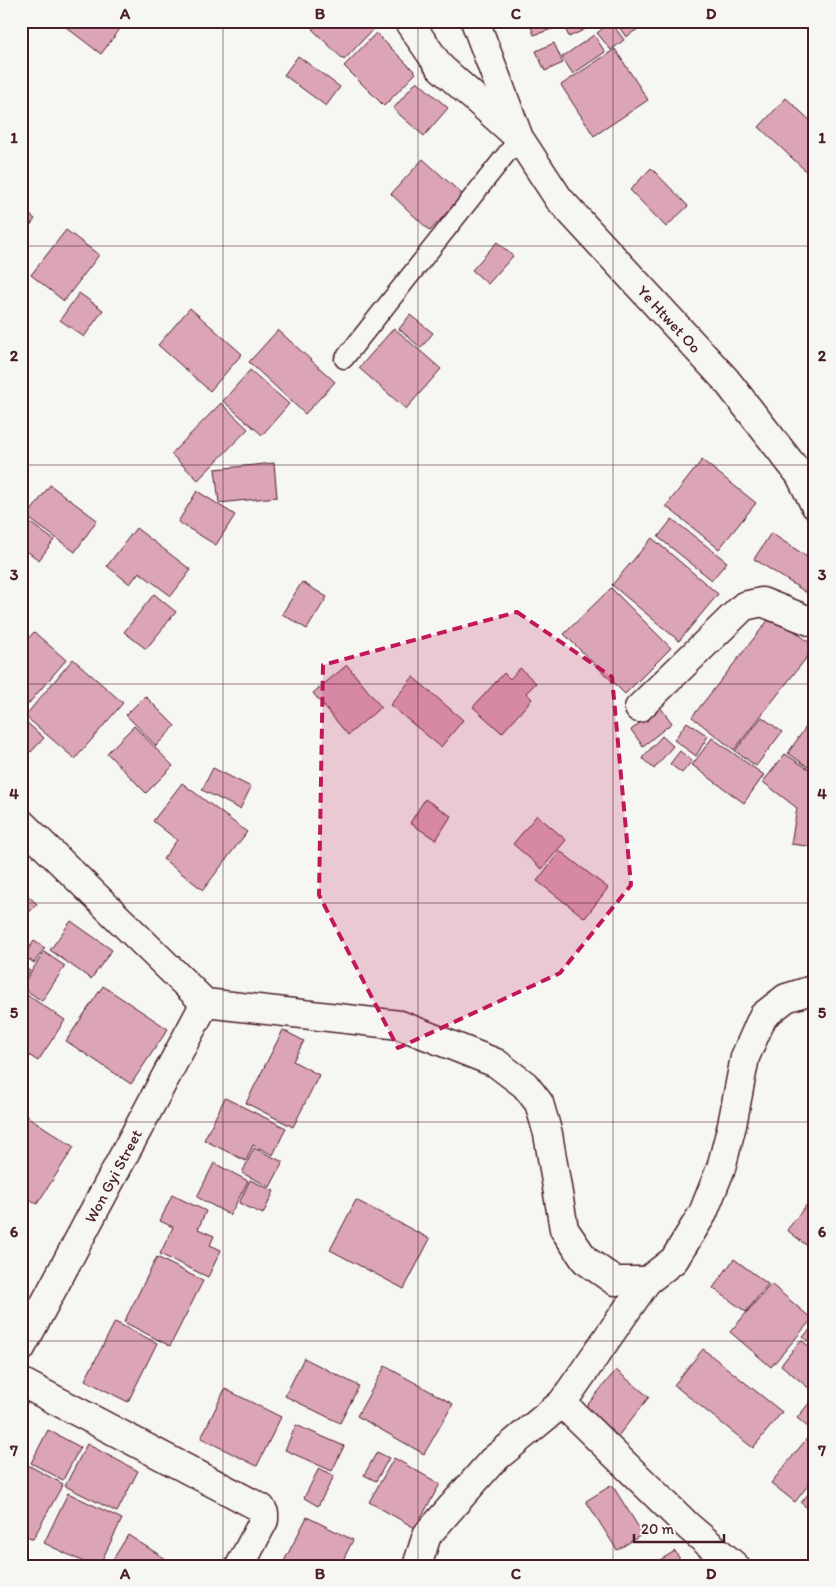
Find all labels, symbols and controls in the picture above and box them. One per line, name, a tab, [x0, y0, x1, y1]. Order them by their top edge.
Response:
text: A	[119, 4, 131, 23]
text: B	[315, 4, 326, 23]
text: C	[511, 4, 522, 23]
text: D	[706, 4, 717, 23]
text: 1	[10, 128, 18, 147]
text: 1	[818, 128, 826, 147]
street label: Ye Htwet Oo	[634, 281, 705, 357]
text: 2	[10, 346, 19, 365]
text: 2	[818, 346, 827, 365]
text: 3	[10, 565, 19, 584]
text: 3	[818, 565, 827, 584]
text: 4	[9, 784, 19, 803]
text: 4	[817, 784, 827, 803]
text: 5	[10, 1003, 19, 1022]
text: 5	[818, 1003, 827, 1022]
street label: Won Gyi Street	[80, 1126, 145, 1226]
text: 6	[10, 1222, 19, 1241]
text: 6	[818, 1222, 827, 1241]
text: 7	[9, 1441, 18, 1460]
text: 7	[817, 1441, 826, 1460]
scale bar	[634, 1512, 724, 1544]
text: 20 m	[641, 1520, 675, 1538]
text: A	[119, 1564, 131, 1583]
text: B	[315, 1564, 326, 1583]
text: C	[511, 1564, 522, 1583]
text: D	[706, 1564, 717, 1583]

